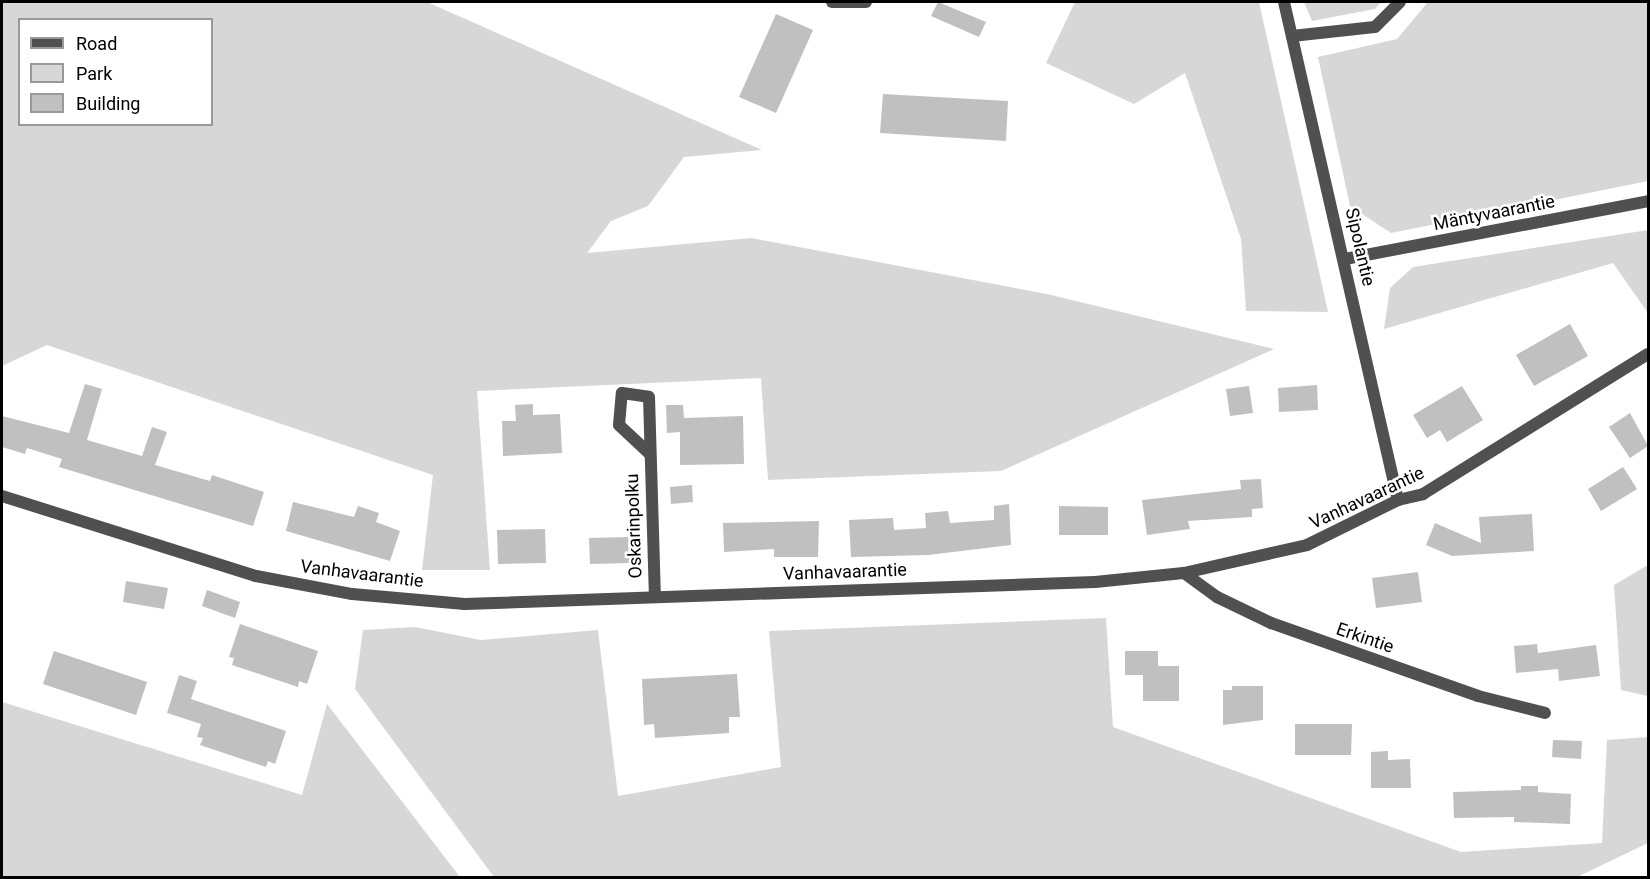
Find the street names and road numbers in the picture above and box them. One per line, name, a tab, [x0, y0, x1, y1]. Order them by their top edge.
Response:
street label: Mäntyvaarantie	[1431, 191, 1557, 235]
street label: Sipolantie	[1341, 206, 1379, 288]
street label: Vanhavaarantie	[1306, 462, 1428, 534]
street label: Oskarinpolku	[621, 473, 647, 579]
street label: Vanhavaarantie	[299, 556, 425, 592]
street label: Vanhavaarantie	[783, 559, 907, 585]
street label: Erkintie	[1333, 618, 1397, 658]

